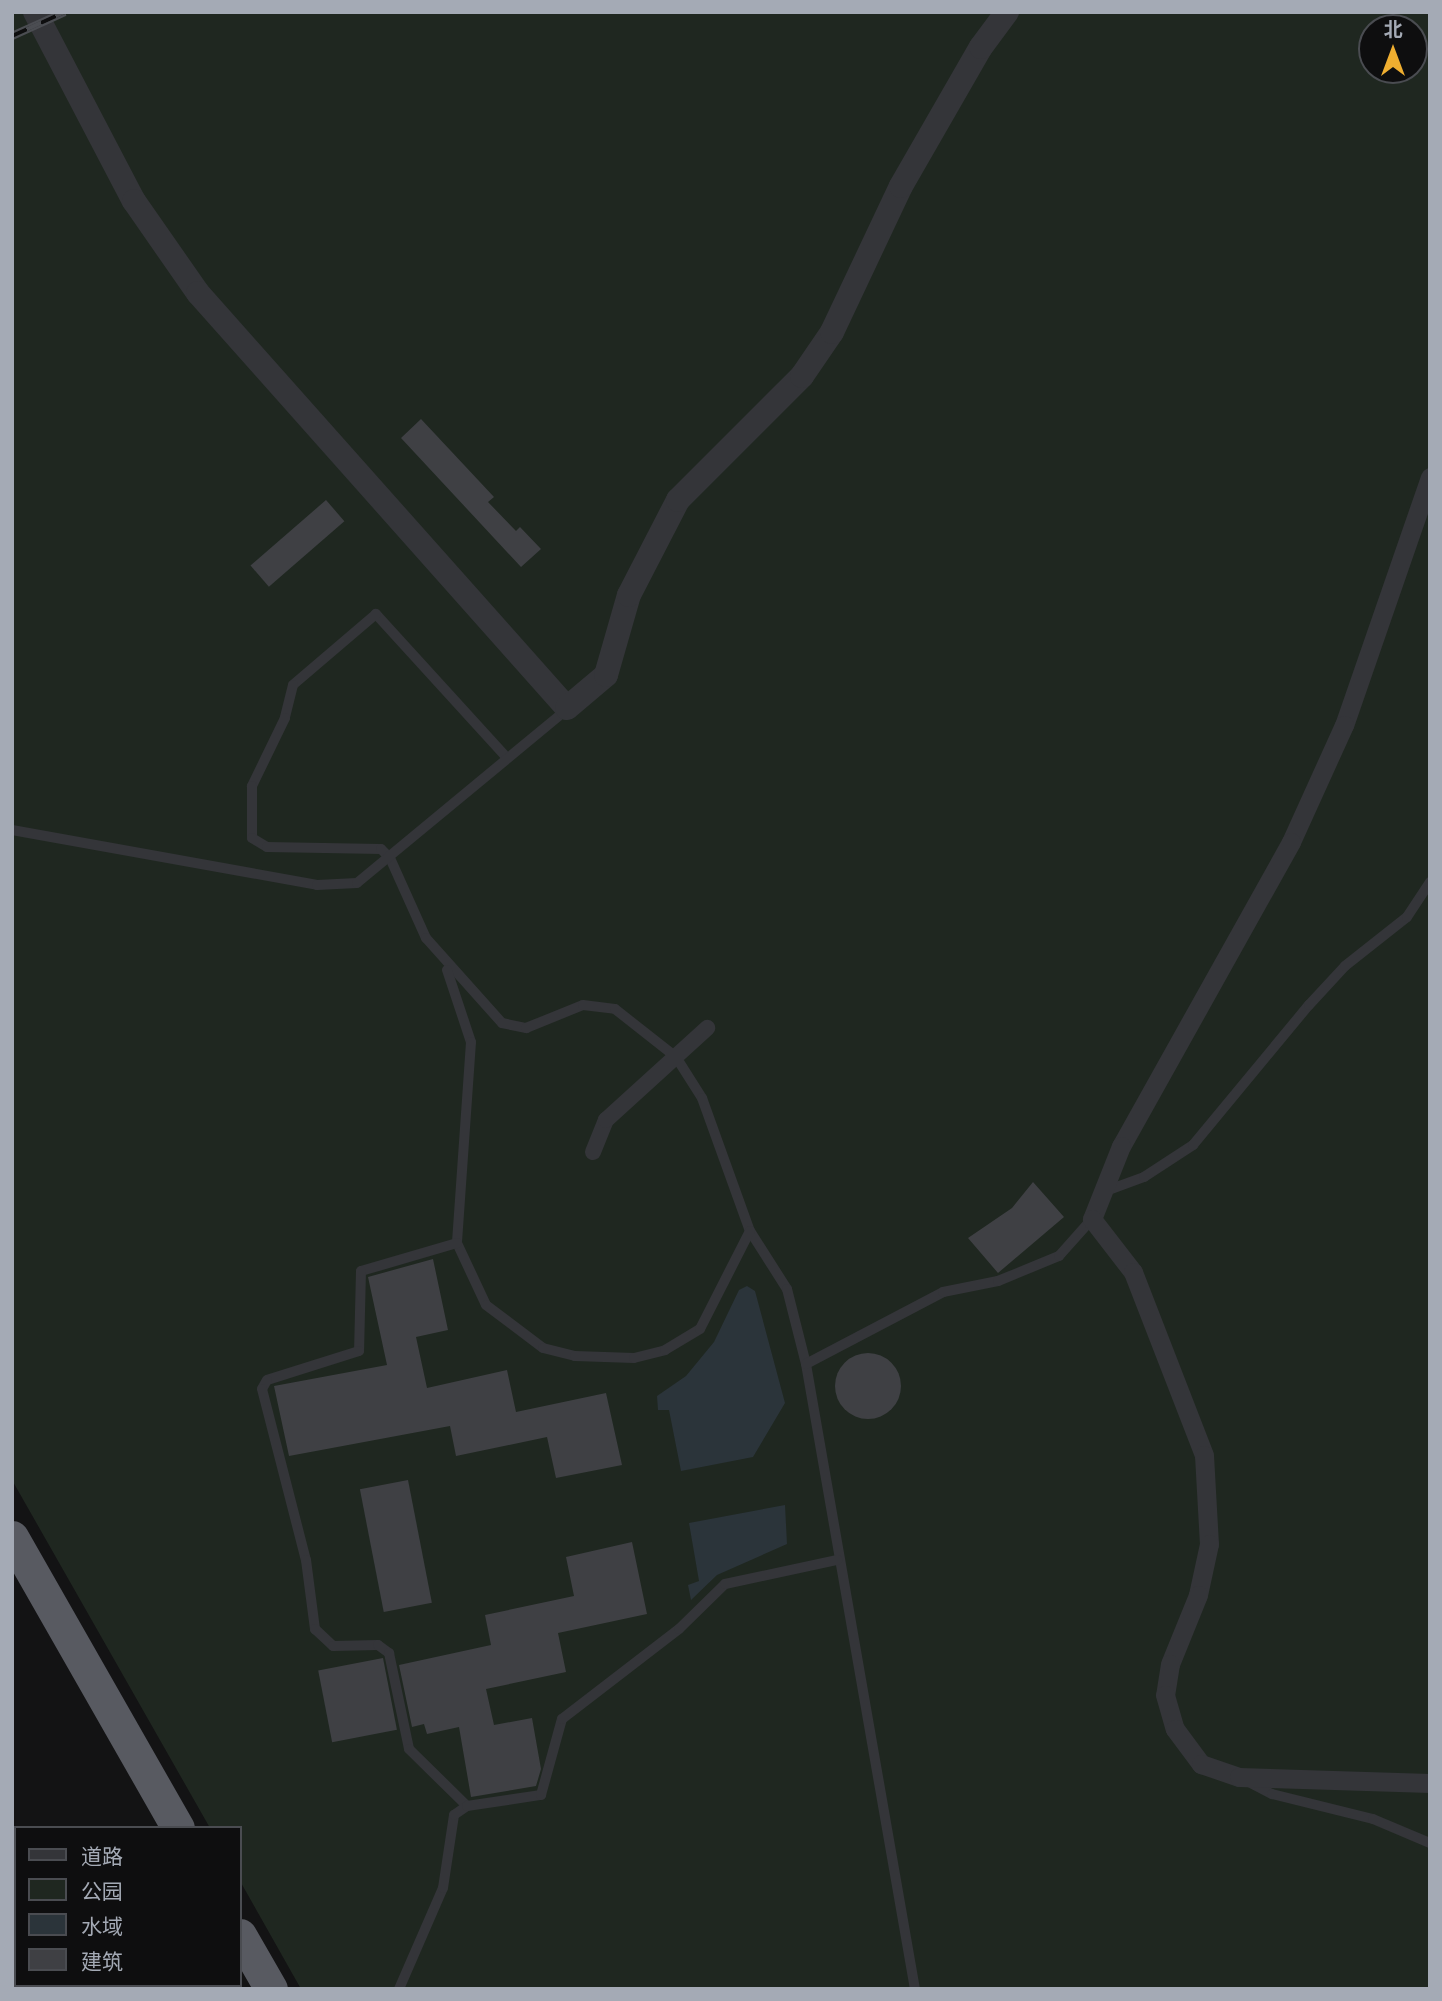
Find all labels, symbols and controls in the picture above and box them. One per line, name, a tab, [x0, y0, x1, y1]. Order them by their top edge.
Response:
north arrow	[1358, 14, 1428, 84]
text: 北	[1383, 18, 1403, 41]
legend	[14, 1826, 242, 1987]
text: 道路	[81, 1844, 123, 1870]
text: 公园	[81, 1879, 123, 1905]
text: 水域	[81, 1914, 123, 1940]
text: 建筑	[81, 1949, 123, 1975]

